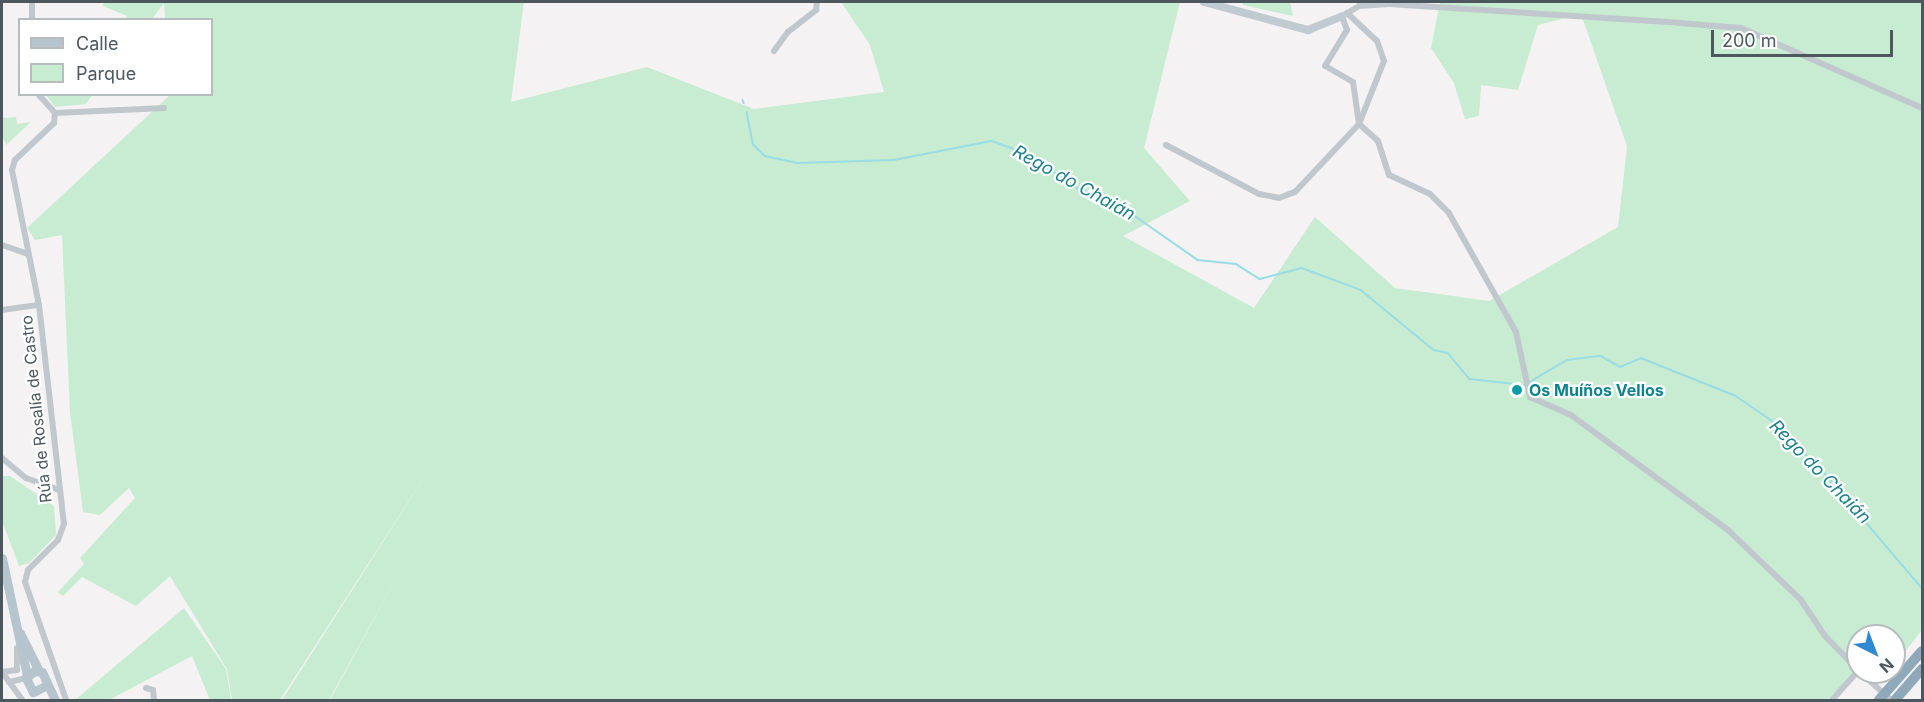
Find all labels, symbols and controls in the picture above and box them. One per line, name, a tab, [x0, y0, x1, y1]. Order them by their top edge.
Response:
legend	[18, 18, 213, 96]
scale bar	[1714, 18, 1896, 56]
text: 200 m	[1722, 30, 1777, 51]
text: Calle	[76, 33, 118, 54]
text: Parque	[76, 63, 136, 84]
water label: Rego do Chaián	[1009, 140, 1139, 226]
street label: Rúa de Rosalía de Castro	[17, 314, 55, 504]
place label: Os Muíños Vellos	[1529, 380, 1664, 400]
marker: Os Muíños Vellos	[1510, 383, 1524, 397]
water label: Rego do Chaián	[1765, 415, 1875, 529]
north arrow	[1846, 624, 1906, 684]
text: N	[1875, 654, 1898, 677]

